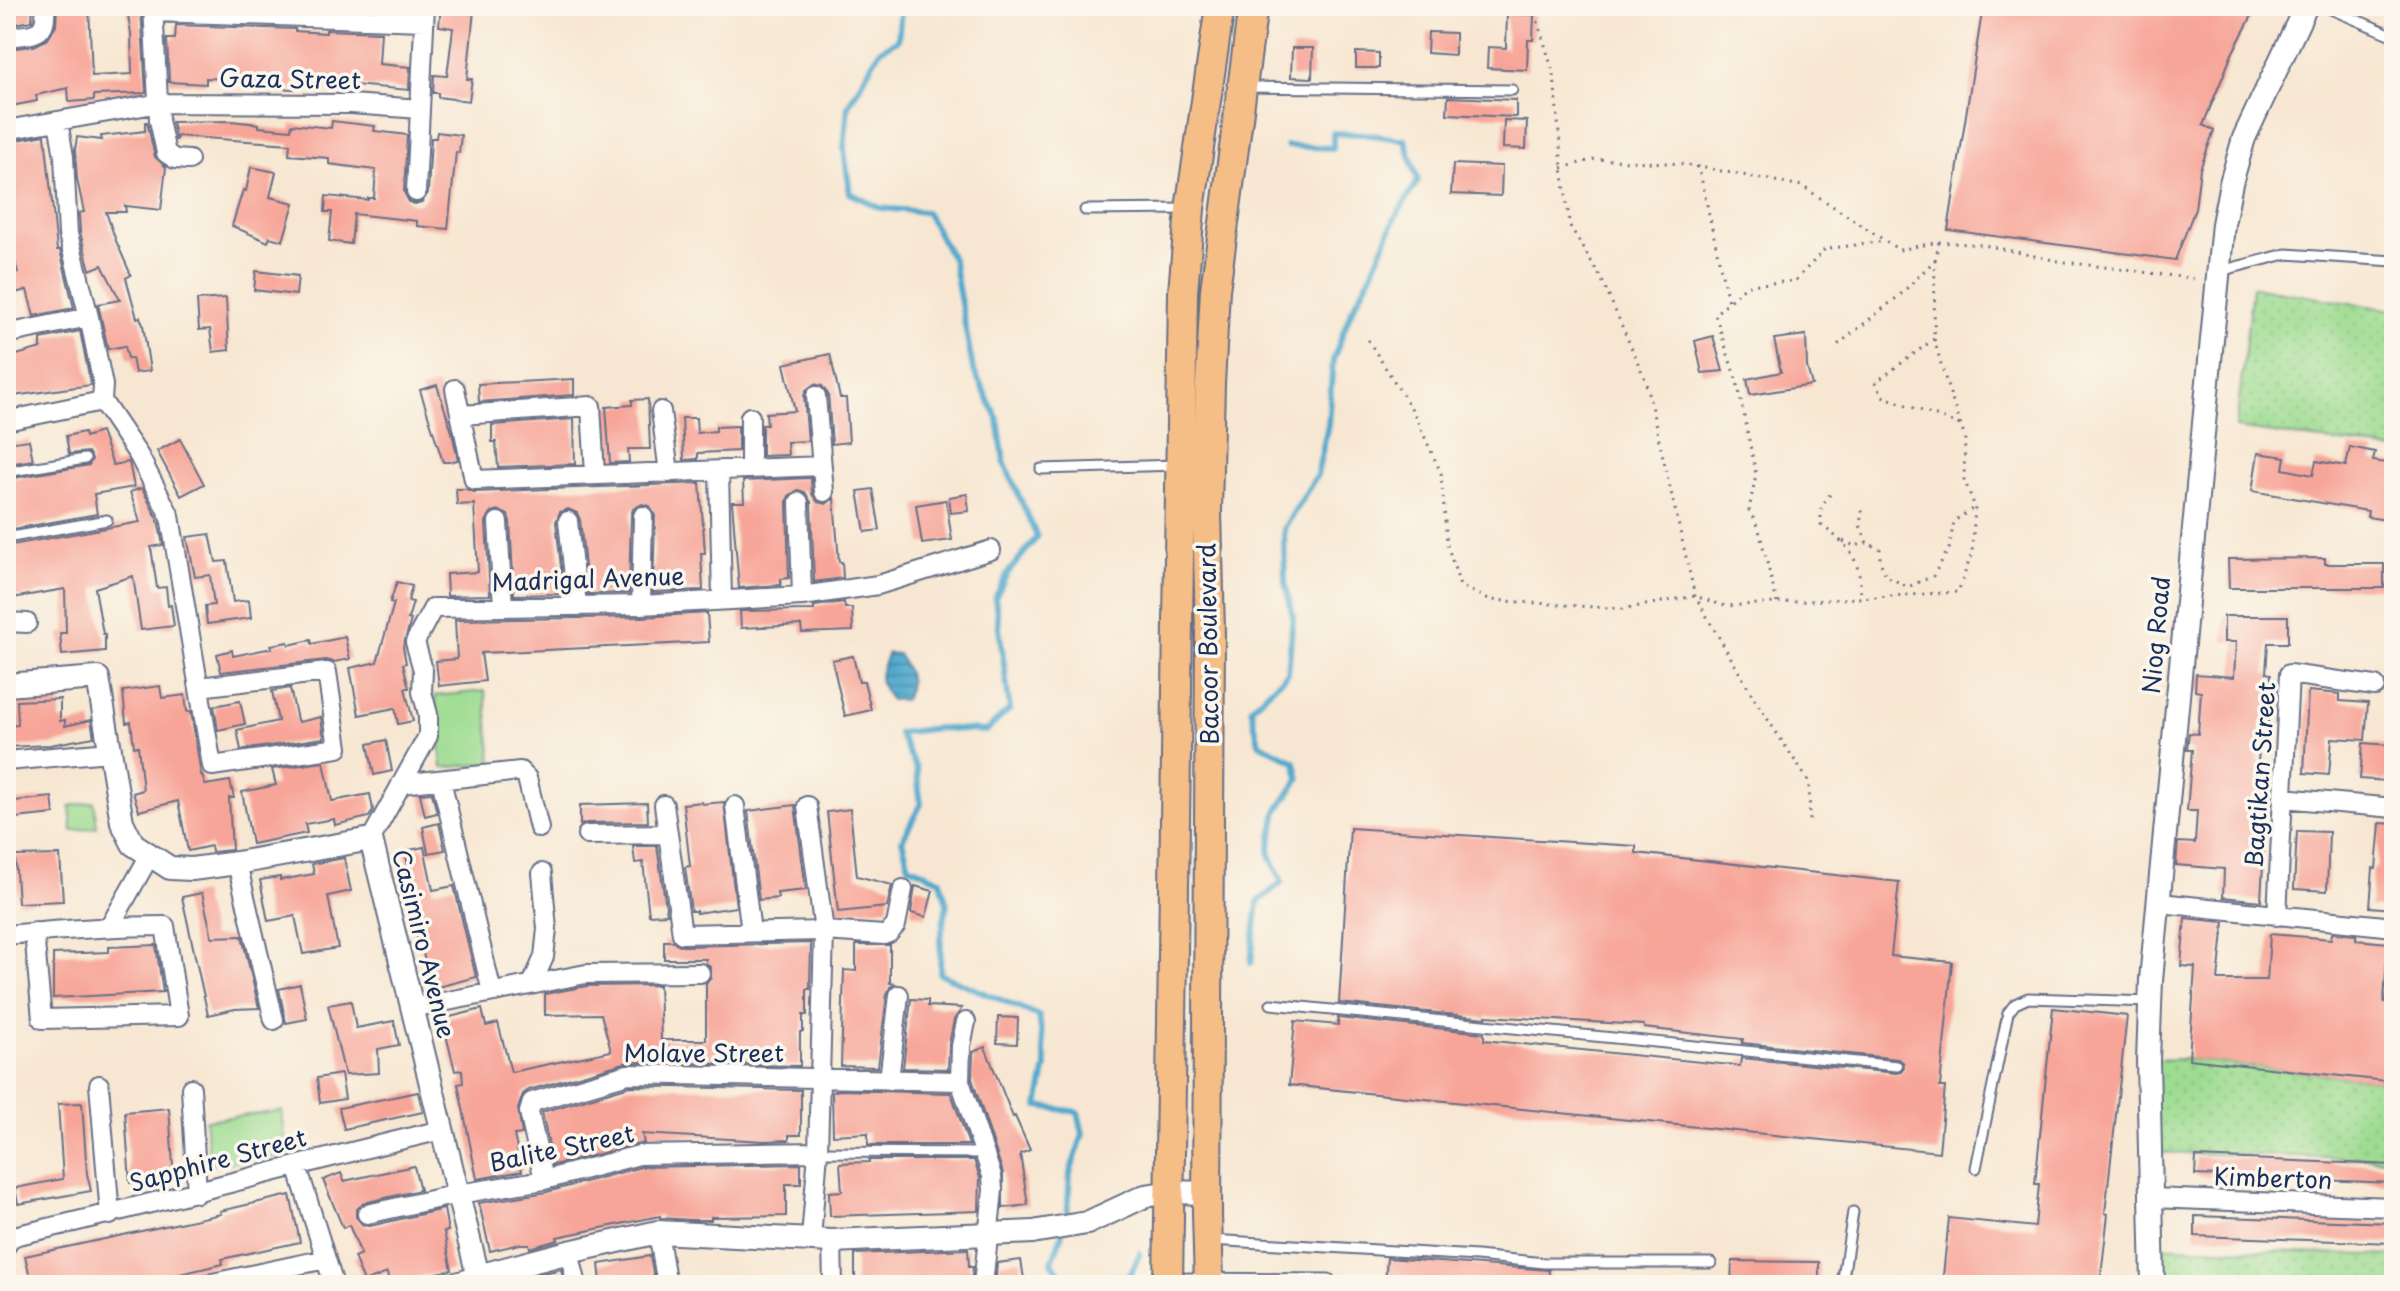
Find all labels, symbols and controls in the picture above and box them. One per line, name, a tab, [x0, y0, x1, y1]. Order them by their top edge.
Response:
street label: Gaza Street	[219, 59, 361, 97]
street label: Bacoor Boulevard	[1187, 543, 1227, 745]
street label: Madrigal Avenue	[491, 557, 685, 599]
street label: Niog Road	[2132, 575, 2178, 695]
street label: Bagtikan Street	[2235, 680, 2283, 869]
street label: Casimiro Avenue	[384, 845, 466, 1042]
street label: Molave Street	[624, 1034, 784, 1070]
street label: Balite Street	[486, 1114, 637, 1180]
street label: Sapphire Street	[125, 1118, 310, 1200]
street label: Kimberton	[2213, 1157, 2333, 1197]

